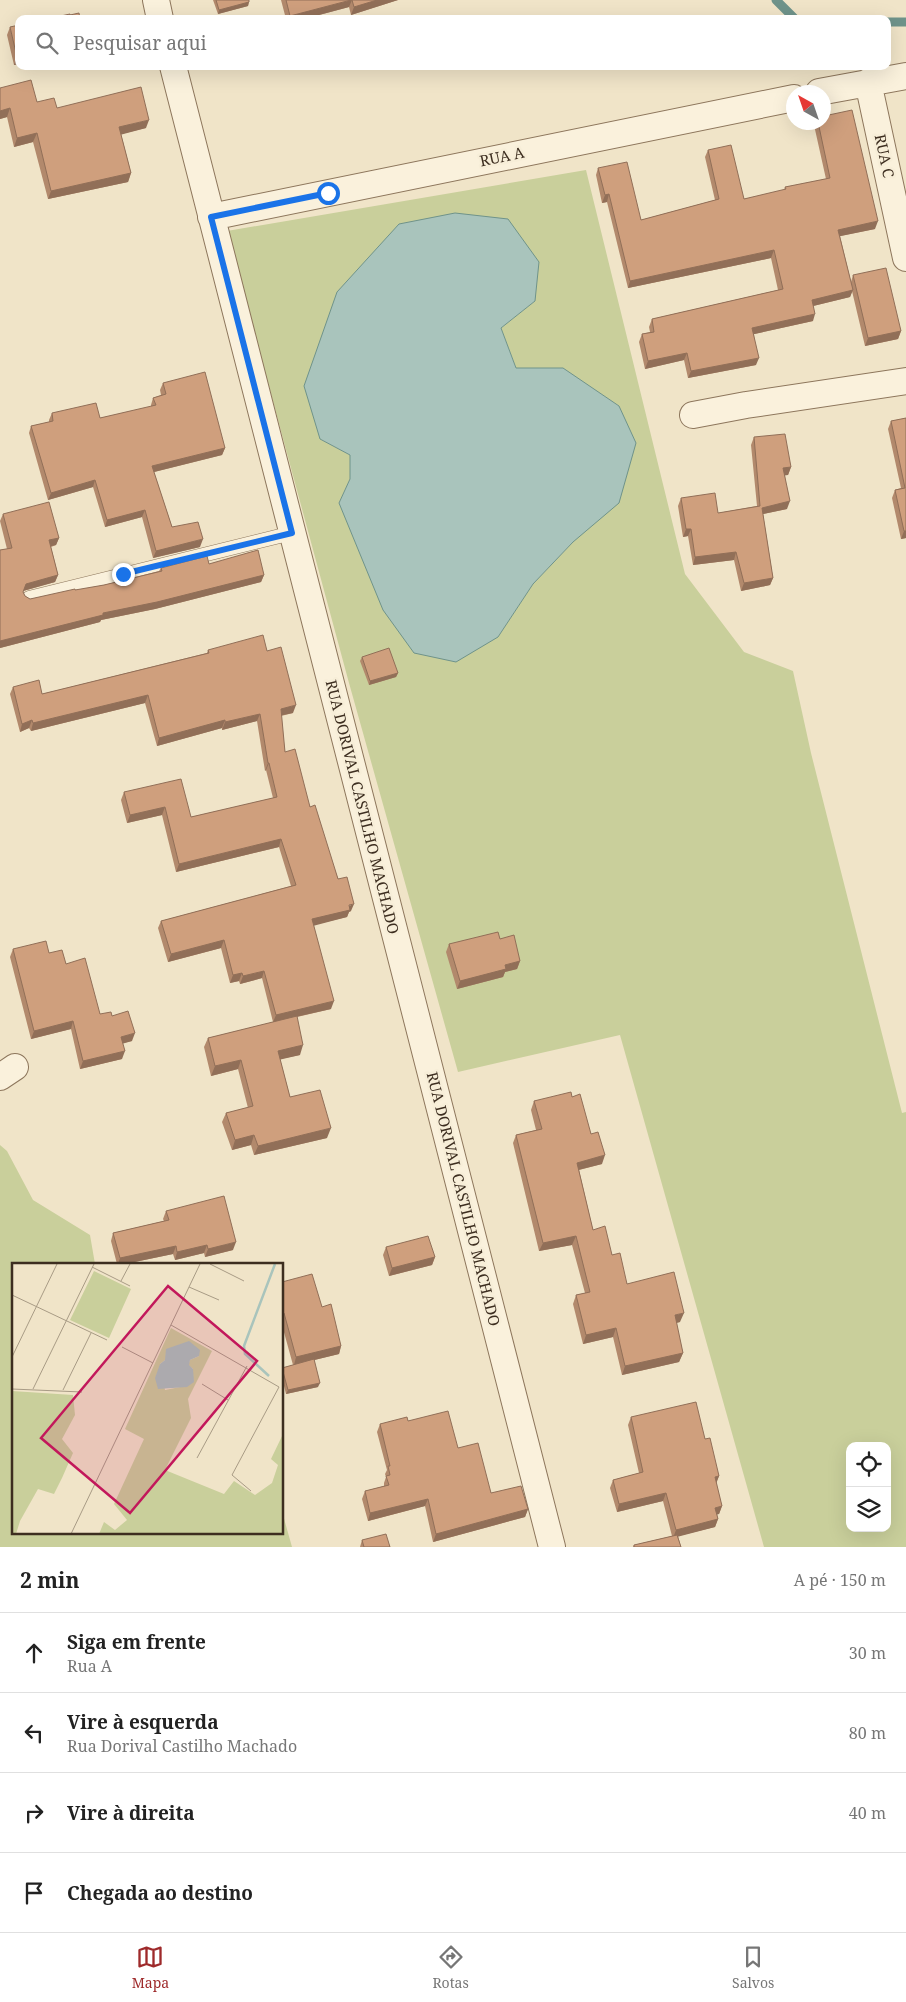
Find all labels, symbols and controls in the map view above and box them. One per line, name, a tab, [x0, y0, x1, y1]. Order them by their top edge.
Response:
search box	[15, 15, 891, 70]
icon: search	[33, 29, 61, 57]
text: Pesquisar aqui	[73, 30, 207, 56]
north arrow	[786, 85, 831, 130]
street label: RUA C	[871, 132, 899, 179]
street label: RUA A	[478, 141, 526, 171]
route start	[317, 182, 340, 205]
route end	[112, 563, 135, 586]
street label: RUA DORIVAL CASTILHO MACHADO	[322, 678, 404, 936]
street label: RUA DORIVAL CASTILHO MACHADO	[423, 1070, 505, 1328]
inset map	[12, 1263, 284, 1534]
map controls	[846, 1442, 891, 1532]
button: locate	[846, 1442, 891, 1487]
button: layers	[846, 1487, 891, 1532]
text: 2 min	[20, 1566, 79, 1594]
text: A pé · 150 m	[794, 1569, 886, 1591]
text: Siga em frente	[67, 1629, 206, 1655]
icon: ahead	[20, 1639, 48, 1667]
text: 30 m	[849, 1642, 886, 1664]
text: Rua A	[67, 1655, 112, 1677]
text: Vire à esquerda	[67, 1709, 219, 1735]
icon: left	[20, 1719, 48, 1747]
text: 80 m	[849, 1722, 886, 1744]
text: Rua Dorival Castilho Machado	[67, 1735, 297, 1757]
icon: right	[20, 1799, 48, 1827]
text: Vire à direita	[67, 1800, 195, 1826]
text: 40 m	[849, 1802, 886, 1824]
icon: arrive	[20, 1879, 48, 1907]
text: Chegada ao destino	[67, 1880, 253, 1906]
tab: Mapa	[132, 1943, 169, 1992]
tab: Rotas	[432, 1943, 469, 1992]
tab: Salvos	[732, 1943, 774, 1992]

